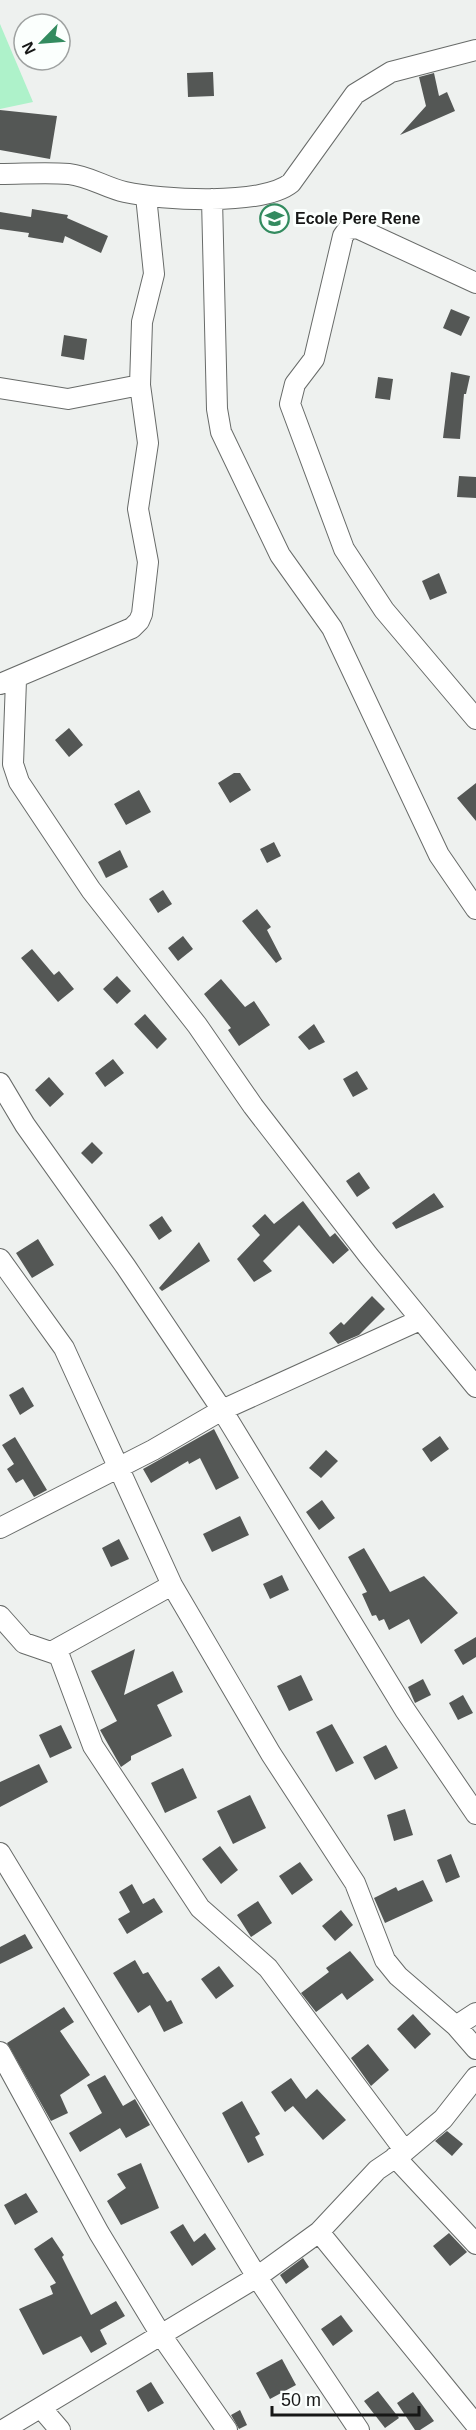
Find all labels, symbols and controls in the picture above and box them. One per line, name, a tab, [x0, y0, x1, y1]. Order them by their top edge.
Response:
north arrow	[12, 12, 72, 72]
text: N	[19, 39, 39, 57]
school or university icon: Ecole Pere Rene	[258, 202, 290, 234]
place label: Ecole Pere Rene	[295, 210, 421, 227]
scale bar	[272, 2379, 419, 2417]
text: 50 m	[281, 2390, 321, 2410]

